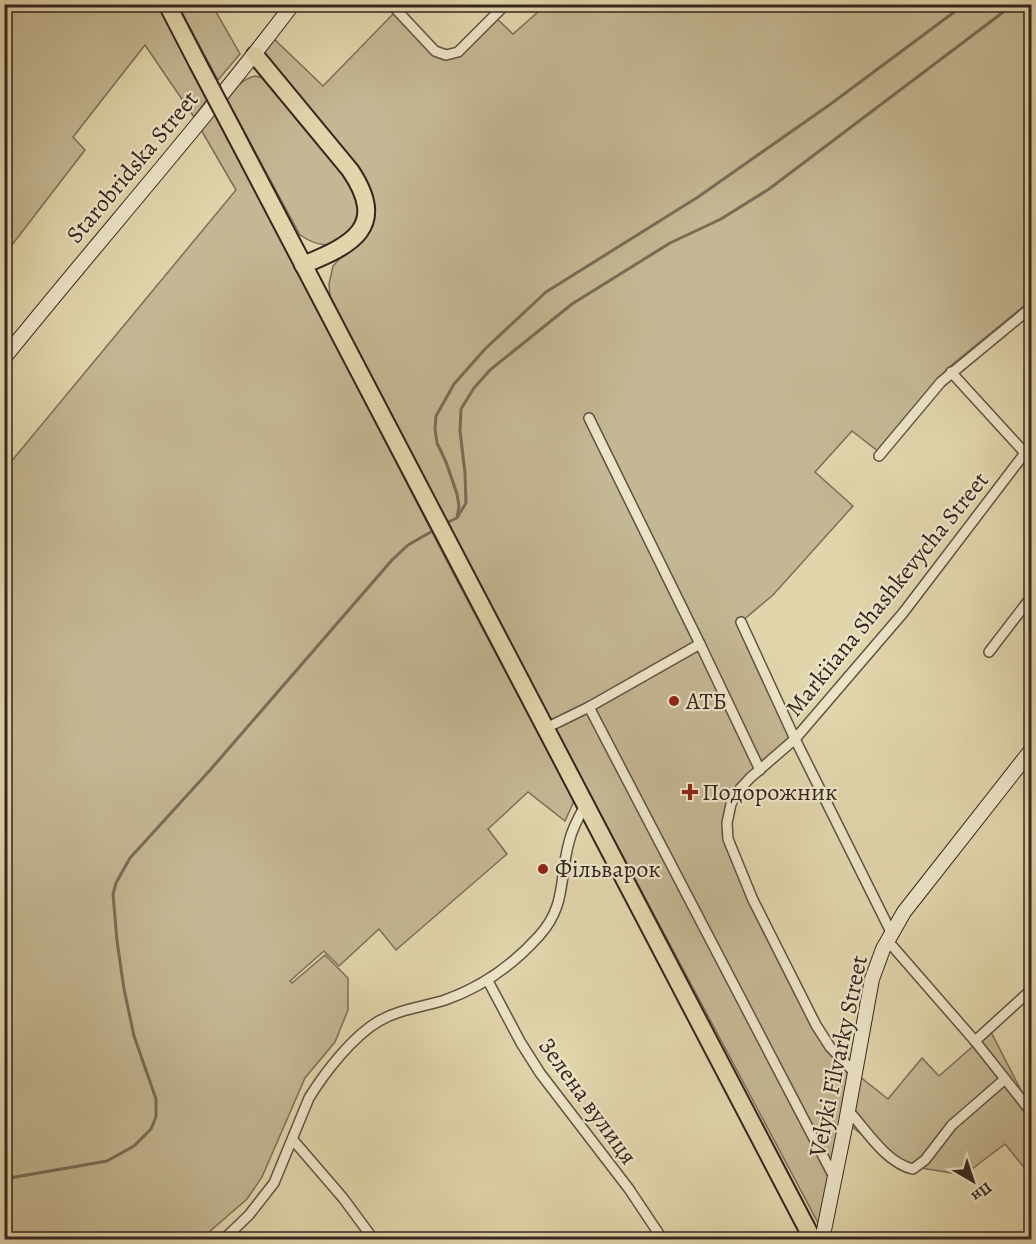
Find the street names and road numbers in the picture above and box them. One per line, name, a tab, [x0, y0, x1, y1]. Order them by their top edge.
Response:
street label: Starobridska Street	[59, 84, 205, 250]
street label: Markiiana Shashkevycha Street	[778, 465, 996, 723]
street label: Velyki Filvarky Street	[801, 952, 875, 1161]
street label: Зелена вулиця	[531, 1031, 645, 1171]

